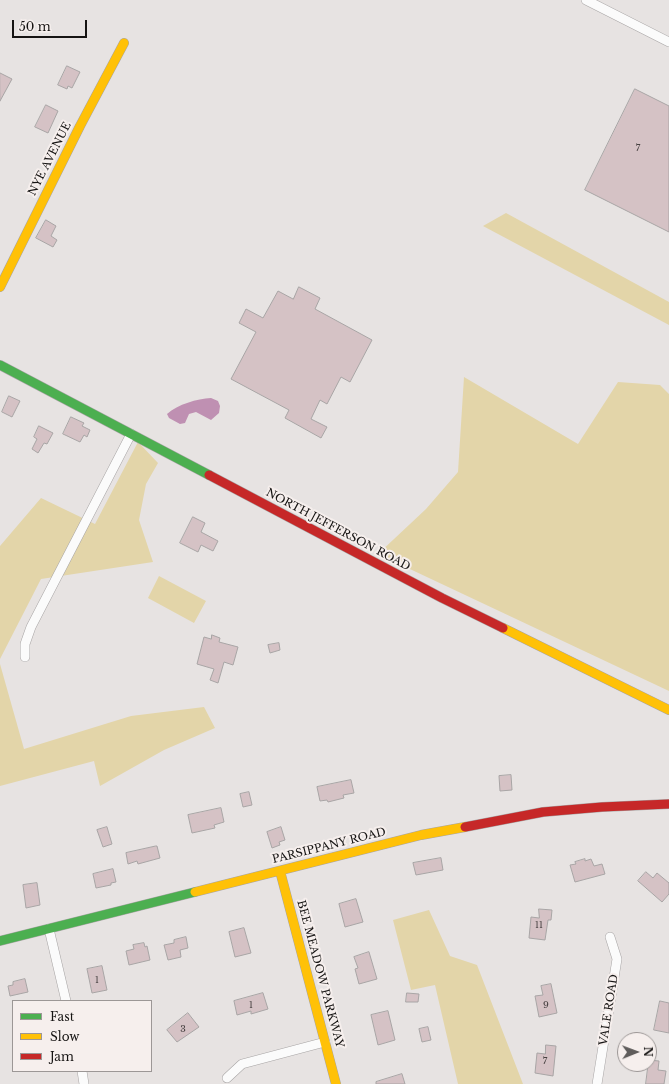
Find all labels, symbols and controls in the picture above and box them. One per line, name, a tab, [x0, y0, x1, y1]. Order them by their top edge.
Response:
scale bar	[14, 12, 89, 38]
text: 50 m	[19, 19, 51, 34]
street label: NYE AVENUE	[26, 120, 74, 198]
house number: 7	[636, 143, 640, 153]
street label: NORTH JEFFERSON ROAD	[264, 486, 412, 574]
street label: PARSIPPANY ROAD	[271, 825, 387, 867]
street label: BEE MEADOW PARKWAY	[294, 899, 346, 1049]
house number: 11	[535, 920, 543, 930]
street label: VALE ROAD	[597, 973, 621, 1047]
house number: 1	[95, 975, 99, 985]
legend	[12, 1000, 152, 1072]
house number: 1	[249, 1000, 253, 1010]
house number: 9	[543, 1000, 549, 1010]
text: Fast	[50, 1009, 74, 1024]
house number: 3	[180, 1024, 186, 1034]
text: Slow	[50, 1029, 79, 1044]
north arrow	[617, 1032, 657, 1072]
text: N	[641, 1047, 655, 1057]
text: Jam	[50, 1049, 74, 1064]
house number: 7	[543, 1056, 547, 1066]

